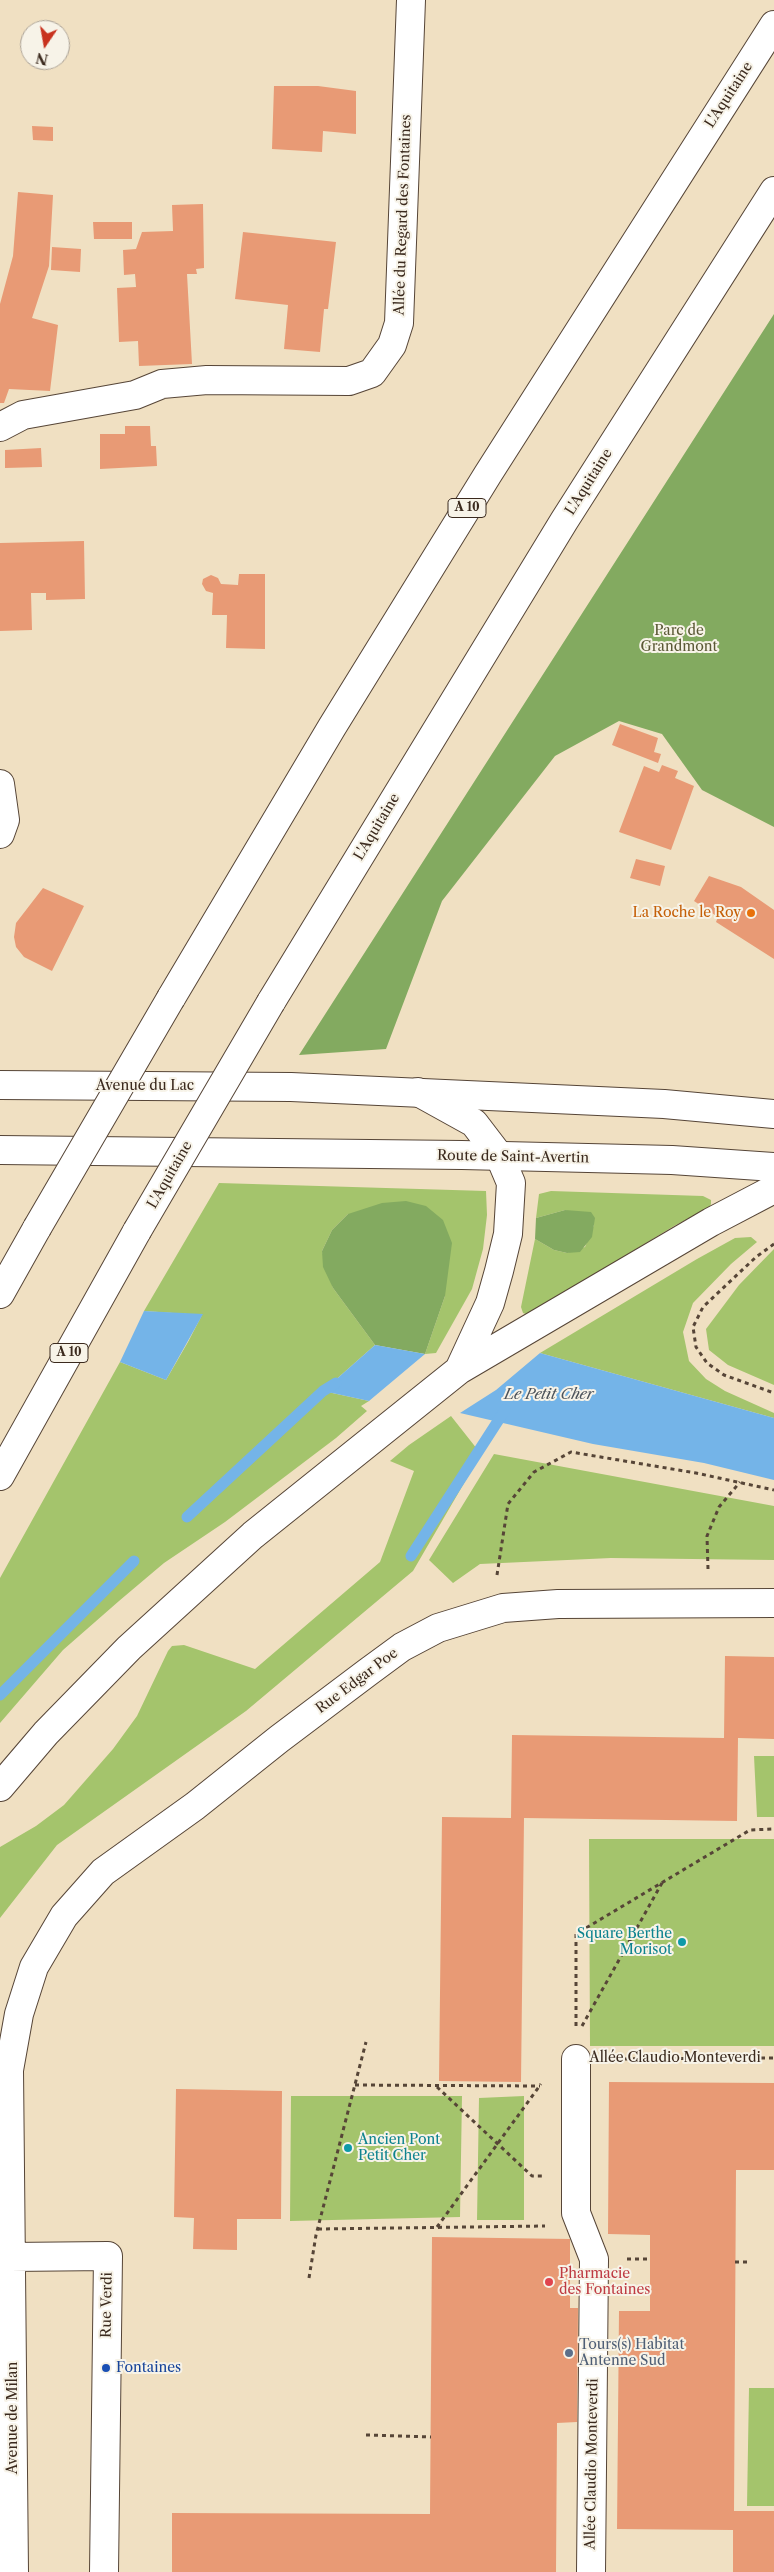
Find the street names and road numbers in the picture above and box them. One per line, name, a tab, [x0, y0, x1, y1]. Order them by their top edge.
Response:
street label: L'Aquitaine	[702, 59, 756, 131]
street label: Allée du Regard des Fontaines	[391, 114, 415, 316]
street label: L'Aquitaine	[562, 446, 616, 518]
road number: A 10	[448, 498, 486, 518]
street label: L'Aquitaine	[350, 791, 404, 863]
street label: Avenue du Lac	[96, 1078, 194, 1094]
street label: L'Aquitaine	[144, 1138, 196, 1212]
street label: Route de Saint-Avertin	[437, 1147, 589, 1167]
road number: A 10	[50, 1344, 88, 1362]
street label: Rue Edgar Poe	[313, 1645, 401, 1717]
street label: Allée Claudio Monteverdi	[589, 2050, 761, 2066]
street label: Rue Verdi	[98, 2272, 116, 2338]
street label: Avenue de Milan	[5, 2362, 21, 2474]
street label: Allée Claudio Monteverdi	[582, 2378, 602, 2550]

